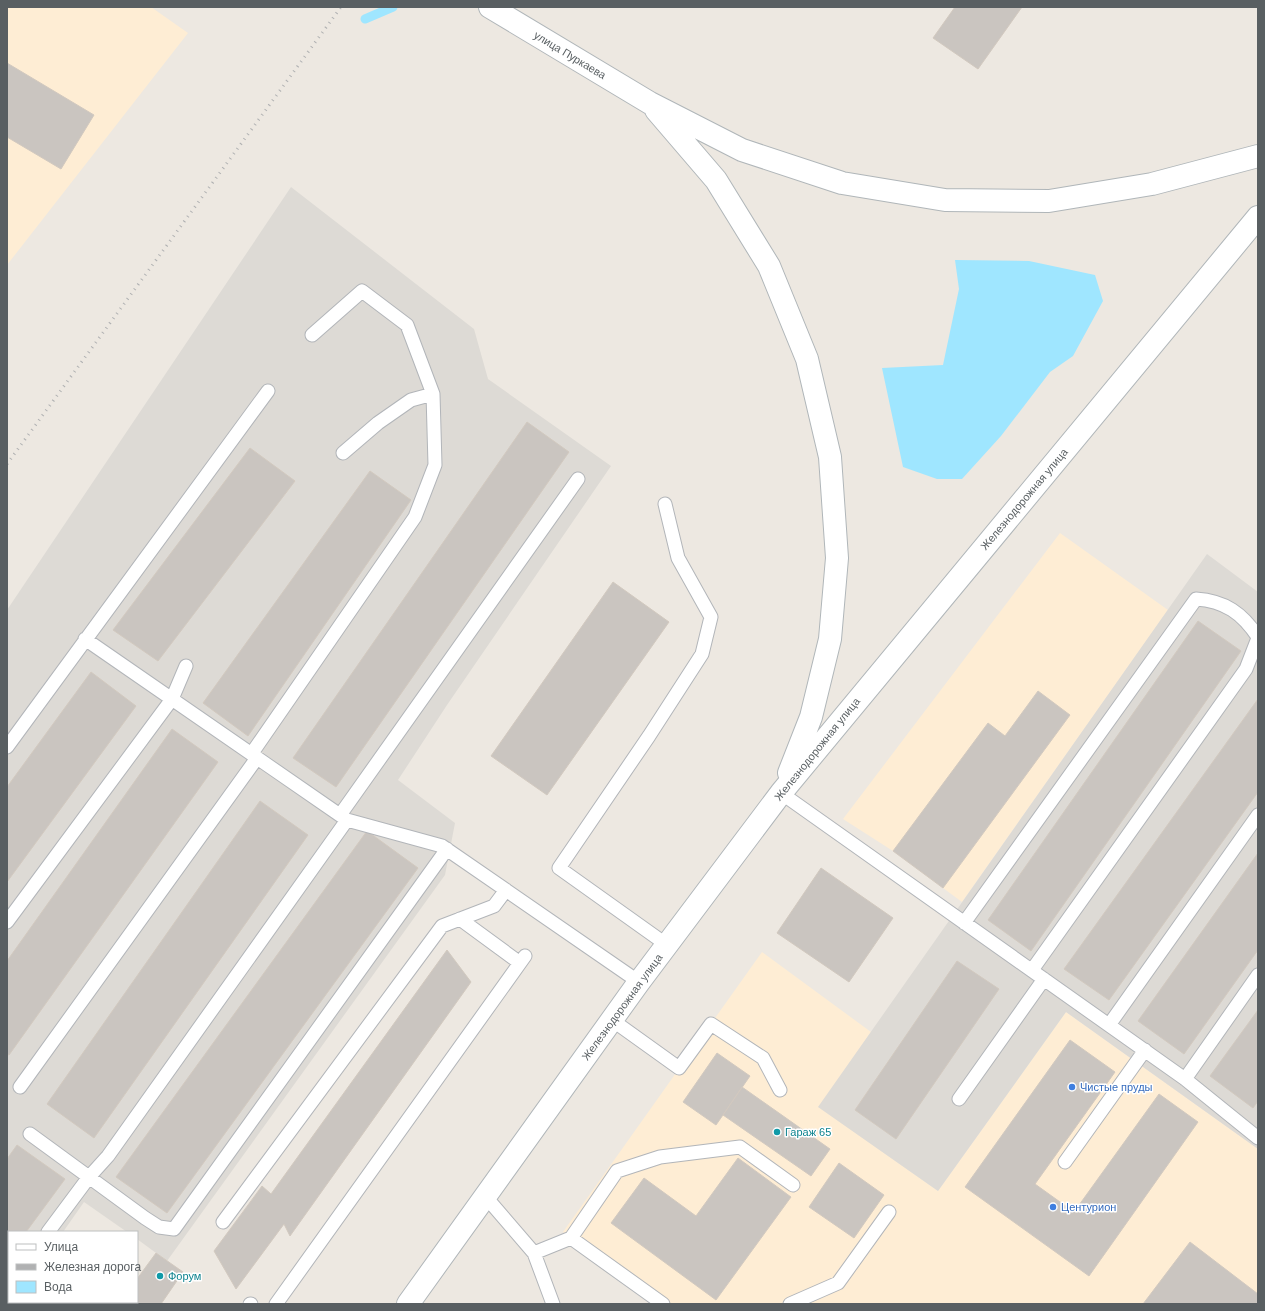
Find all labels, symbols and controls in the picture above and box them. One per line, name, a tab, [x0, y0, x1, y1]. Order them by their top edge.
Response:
street label: улица Пуркаева	[532, 29, 609, 82]
street label: Железнодорожная улица	[978, 445, 1070, 552]
street label: Железнодорожная улица	[772, 695, 863, 803]
street label: Железнодорожная улица	[579, 951, 665, 1063]
place label: Чистые пруды	[1080, 1081, 1153, 1093]
marker: Чистые пруды	[1067, 1082, 1077, 1092]
place label: Гараж 65	[785, 1126, 831, 1138]
marker: Гараж 65	[772, 1127, 782, 1137]
place label: Центурион	[1061, 1201, 1116, 1213]
marker: Центурион	[1048, 1202, 1058, 1212]
legend	[8, 1231, 138, 1303]
text: Улица	[44, 1240, 78, 1254]
text: Железная дорога	[44, 1260, 141, 1274]
place label: Форум	[168, 1270, 201, 1282]
marker: Форум	[155, 1271, 165, 1281]
text: Вода	[44, 1280, 72, 1294]

